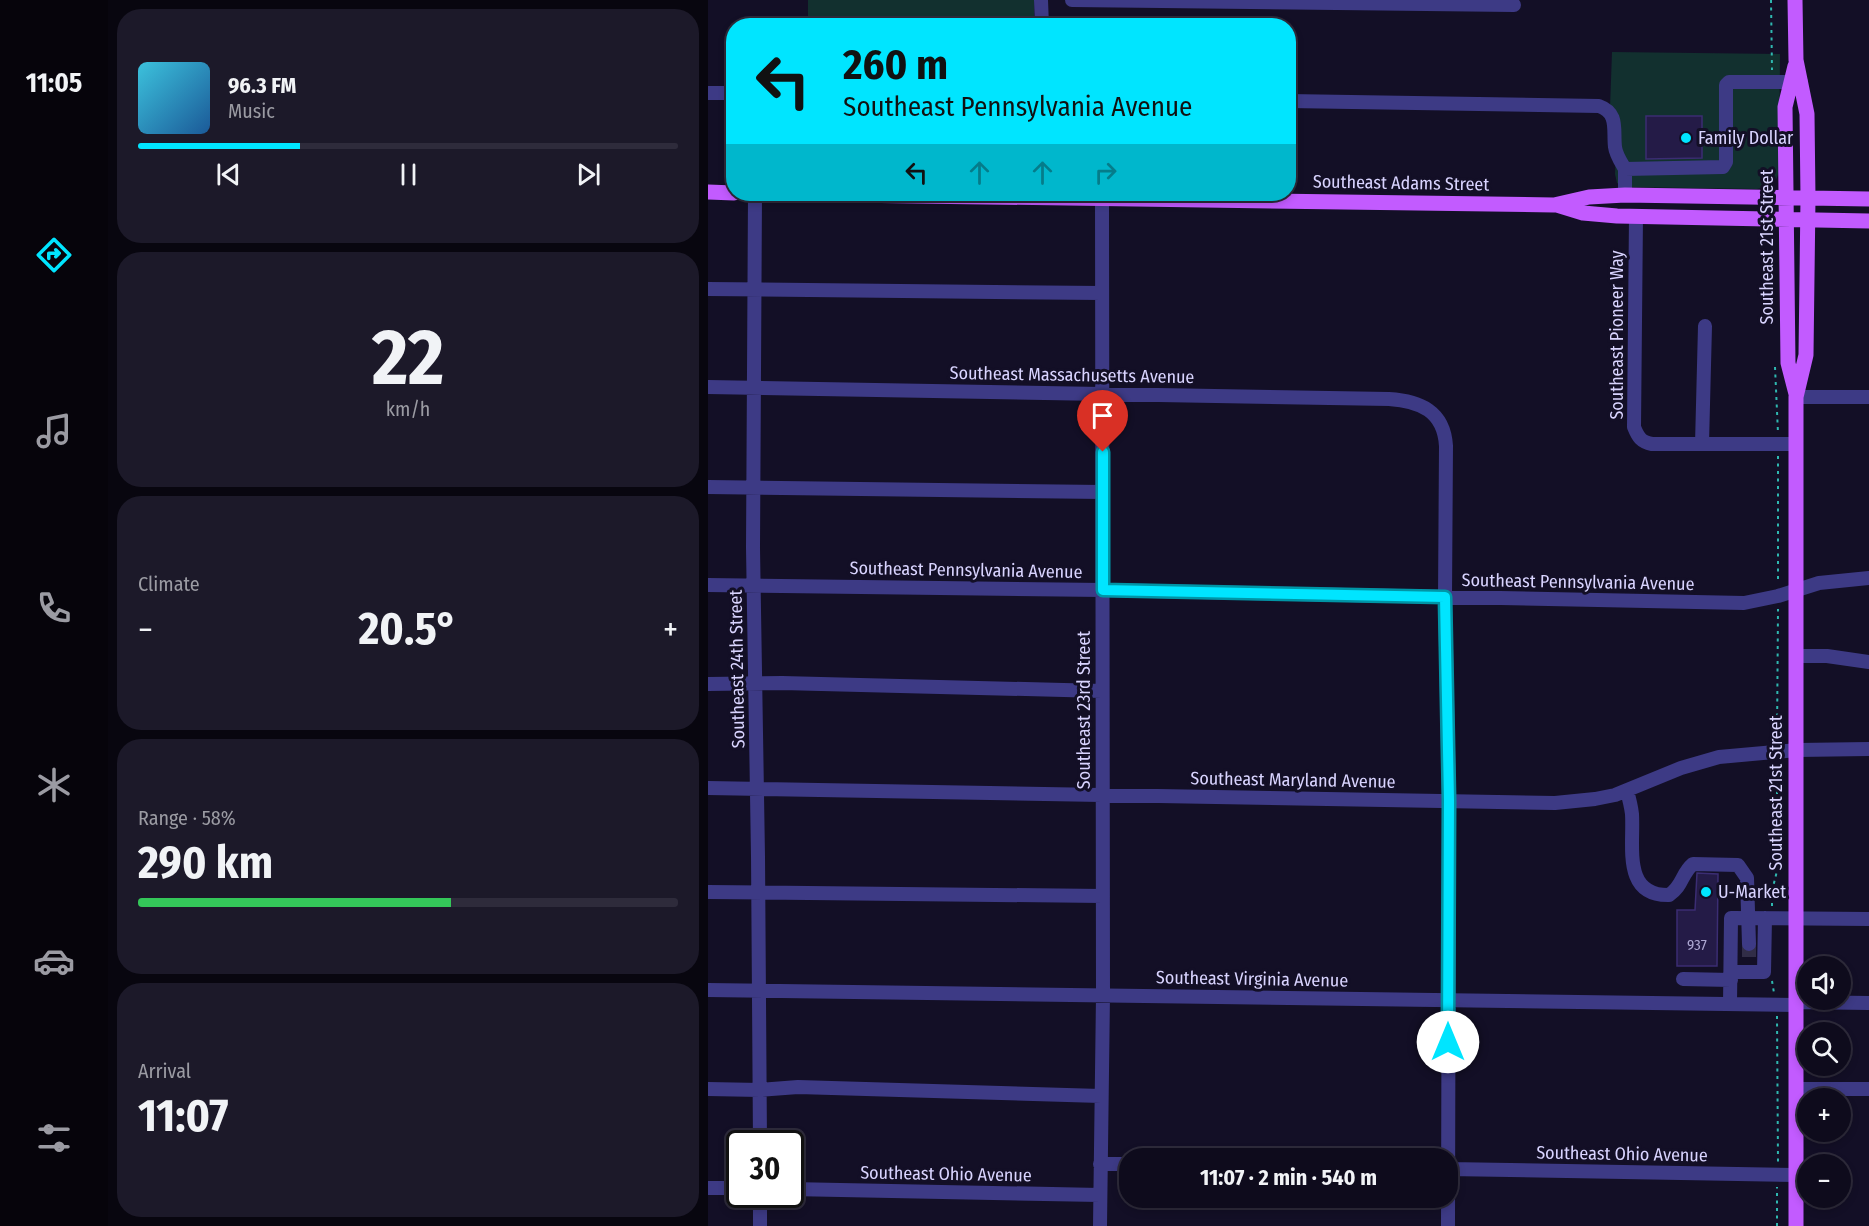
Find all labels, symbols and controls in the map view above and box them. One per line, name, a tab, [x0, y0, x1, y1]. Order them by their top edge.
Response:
text: 260 m	[843, 40, 948, 90]
icon: left	[744, 42, 822, 120]
text: 11:05	[26, 67, 82, 99]
text: 96.3 FM	[228, 72, 296, 99]
text: Southeast Pennsylvania Avenue	[843, 91, 1192, 123]
text: Music	[228, 99, 275, 123]
place label: Family Dollar	[1698, 127, 1794, 149]
marker: Family Dollar	[1679, 131, 1693, 145]
icon: left	[900, 156, 933, 189]
icon: ahead	[963, 156, 996, 189]
icon: ahead	[1026, 156, 1059, 189]
icon: right	[1089, 156, 1122, 189]
icon: previous	[212, 158, 245, 191]
icon: pause	[392, 158, 425, 191]
icon: next	[572, 158, 605, 191]
street label: Southeast 21st Street	[1756, 169, 1778, 325]
street label: Southeast Adams Street	[1313, 170, 1489, 196]
icon: directions	[33, 234, 75, 276]
street label: Southeast Pioneer Way	[1606, 250, 1628, 420]
text: 22	[372, 311, 444, 405]
street label: Southeast Massachusetts Avenue	[949, 362, 1195, 388]
pin	[1077, 390, 1128, 452]
text: km/h	[386, 397, 430, 421]
icon: arrive	[1086, 399, 1119, 432]
icon: music	[33, 410, 75, 452]
street label: Southeast Pennsylvania Avenue	[849, 557, 1083, 583]
street label: Southeast Pennsylvania Avenue	[1461, 569, 1695, 595]
text: Climate	[138, 572, 200, 596]
icon: phone	[33, 587, 75, 629]
street label: Southeast 24th Street	[725, 589, 749, 748]
text: 20.5°	[358, 602, 457, 656]
text: −	[138, 610, 153, 650]
text: +	[663, 610, 678, 650]
street label: Southeast 23rd Street	[1073, 631, 1095, 789]
street label: Southeast 21st Street	[1765, 715, 1787, 871]
icon: climate	[33, 764, 75, 806]
street label: Southeast Maryland Avenue	[1190, 767, 1396, 793]
text: Range · 58%	[138, 806, 236, 830]
text: 290 km	[138, 836, 273, 890]
place label: U-Market	[1718, 881, 1786, 903]
marker: U-Market	[1699, 885, 1713, 899]
house number: 937	[1687, 936, 1707, 954]
icon: car	[33, 940, 75, 982]
map controls	[1797, 956, 1851, 1208]
button: sound	[1797, 956, 1851, 1010]
street label: Southeast Virginia Avenue	[1156, 966, 1348, 992]
position arrow	[1416, 1010, 1480, 1074]
button: search	[1797, 1022, 1851, 1076]
text: Arrival	[138, 1059, 191, 1083]
button: +	[1797, 1088, 1851, 1142]
text: 11:07	[138, 1089, 229, 1143]
icon: filters	[33, 1117, 75, 1159]
speed limit sign: 30	[726, 1130, 804, 1208]
street label: Southeast Ohio Avenue	[1536, 1142, 1708, 1166]
button: −	[1797, 1154, 1851, 1208]
street label: Southeast Ohio Avenue	[860, 1162, 1032, 1186]
text: 11:07 · 2 min · 540 m	[1200, 1164, 1377, 1191]

